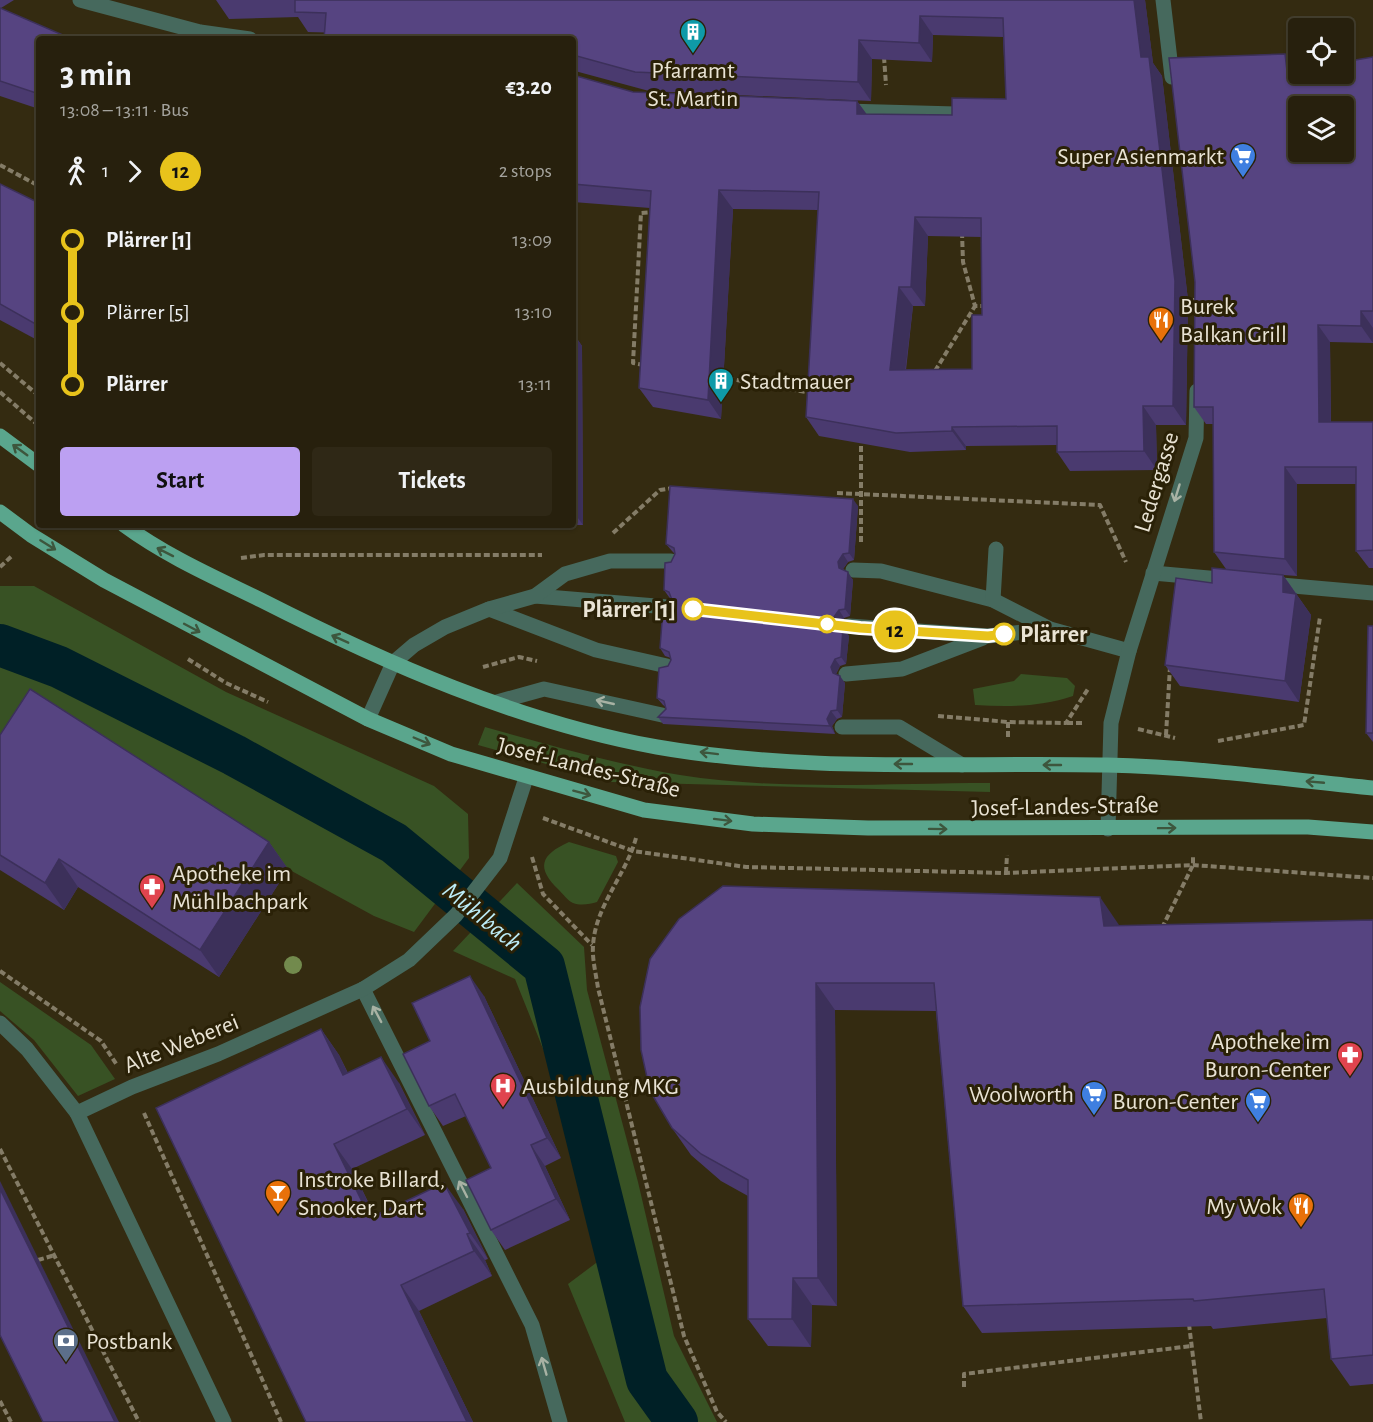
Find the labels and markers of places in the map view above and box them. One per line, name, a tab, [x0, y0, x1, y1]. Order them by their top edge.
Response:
building icon: Pfarramt St. Martin	[678, 17, 708, 55]
place label: Pfarramt St. Martin	[648, 59, 738, 111]
supermarket icon: Super Asienmarkt	[1228, 141, 1258, 179]
place label: Super Asienmarkt	[1057, 145, 1224, 169]
place label: Burek Balkan Grill	[1180, 295, 1287, 347]
restaurant icon: Burek Balkan Grill	[1146, 305, 1176, 343]
building icon: Stadtmauer	[706, 366, 736, 404]
place label: Stadtmauer	[740, 370, 852, 394]
place label: Plärrer [1]	[582, 598, 676, 622]
marker: Plärrer [1]	[682, 598, 704, 620]
unlabelled marker	[818, 615, 836, 633]
marker: Plärrer	[993, 623, 1015, 645]
place label: Plärrer	[1020, 623, 1088, 647]
place label: Apotheke im Mühlbachpark	[172, 862, 308, 914]
pharmacy icon: Apotheke im Mühlbachpark	[137, 872, 167, 910]
place label: Apotheke im Buron-Center	[1205, 1030, 1330, 1082]
pharmacy icon: Apotheke im Buron-Center	[1335, 1040, 1365, 1078]
hospital icon: Ausbildung MKG	[488, 1071, 518, 1109]
place label: Ausbildung MKG	[522, 1075, 679, 1099]
supermarket icon: Woolworth	[1079, 1079, 1109, 1117]
place label: Woolworth	[969, 1083, 1074, 1107]
supermarket icon: Buron-Center	[1243, 1086, 1273, 1124]
place label: Buron-Center	[1113, 1090, 1238, 1114]
place label: Instroke Billard, Snooker, Dart	[298, 1168, 445, 1220]
bar icon: Instroke Billard, Snooker, Dart	[263, 1178, 293, 1216]
restaurant icon: My Wok	[1286, 1191, 1316, 1229]
place label: My Wok	[1206, 1195, 1282, 1219]
bank icon: Postbank	[51, 1326, 81, 1364]
place label: Postbank	[86, 1330, 172, 1354]

